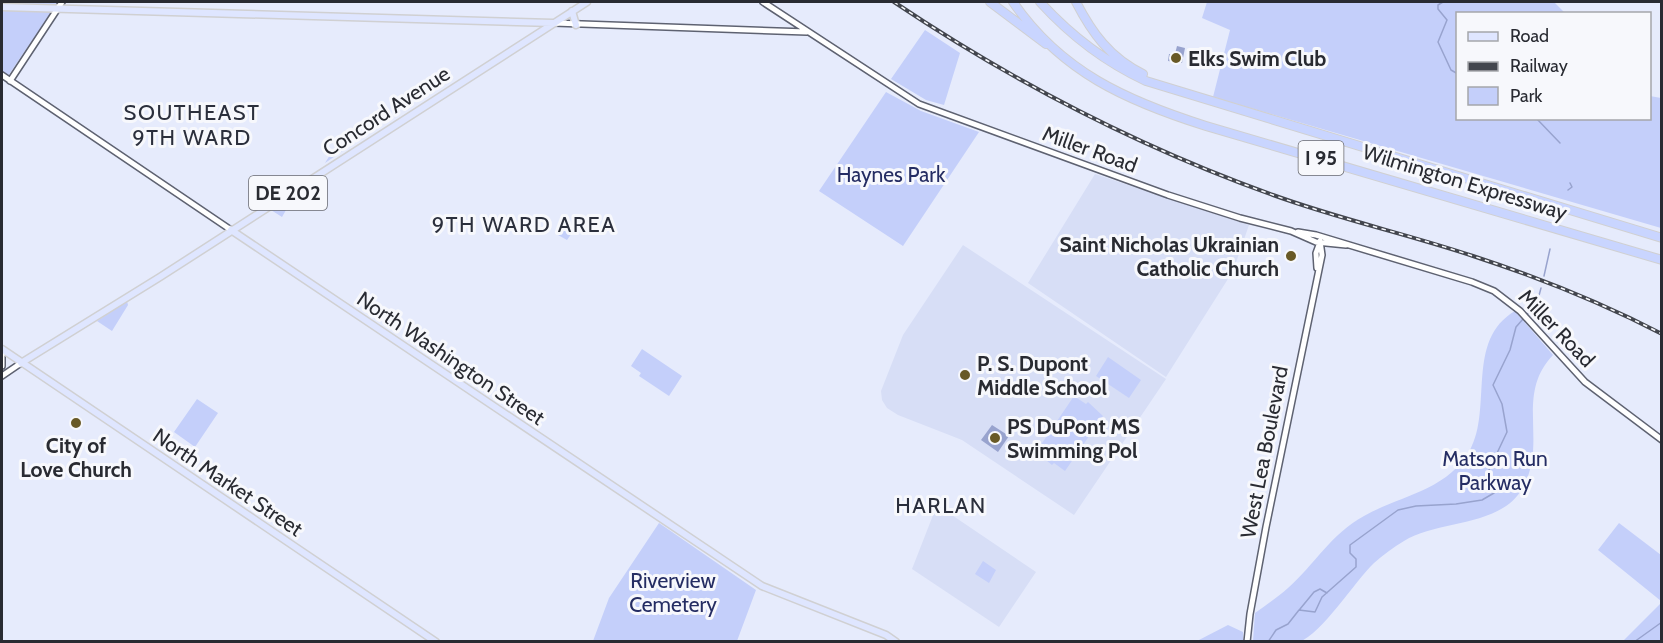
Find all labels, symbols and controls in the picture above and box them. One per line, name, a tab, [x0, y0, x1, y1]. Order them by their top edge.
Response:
legend	[1456, 12, 1651, 120]
text: Road	[1510, 25, 1549, 47]
place label: Elks Swim Club	[1188, 46, 1326, 71]
marker: Elks Swim Club	[1169, 51, 1183, 65]
text: Railway	[1510, 55, 1568, 77]
street label: Concord Avenue	[318, 61, 454, 161]
text: Park	[1510, 85, 1543, 107]
district label: SOUTHEAST 9TH WARD	[124, 99, 260, 151]
street label: Miller Road	[1039, 120, 1141, 178]
street label: Wilmington Expressway	[1360, 139, 1571, 225]
road number: I 95	[1298, 141, 1344, 175]
park label: Haynes Park	[837, 162, 946, 187]
road number: DE 202	[249, 176, 327, 210]
district label: 9TH WARD AREA	[432, 211, 616, 238]
place label: Saint Nicholas Ukrainian Catholic Church	[1060, 232, 1279, 281]
marker: Saint Nicholas Ukrainian Catholic Church	[1284, 249, 1298, 263]
street label: Miller Road	[1514, 284, 1600, 372]
street label: North Washington Street	[353, 286, 549, 430]
place label: P. S. Dupont Middle School	[977, 351, 1108, 400]
street label: West Lea Boulevard	[1235, 364, 1293, 540]
marker: P. S. Dupont Middle School	[958, 368, 972, 382]
place label: PS DuPont MS Swimming Pol	[1007, 414, 1140, 463]
marker: City of Love Church	[69, 416, 83, 430]
street label: North Market Street	[148, 423, 308, 541]
marker: PS DuPont MS Swimming Pol	[988, 431, 1002, 445]
place label: City of Love Church	[20, 433, 132, 482]
park label: Matson Run Parkway	[1442, 446, 1548, 495]
district label: HARLAN	[895, 492, 987, 519]
park label: Riverview Cemetery	[629, 568, 717, 617]

